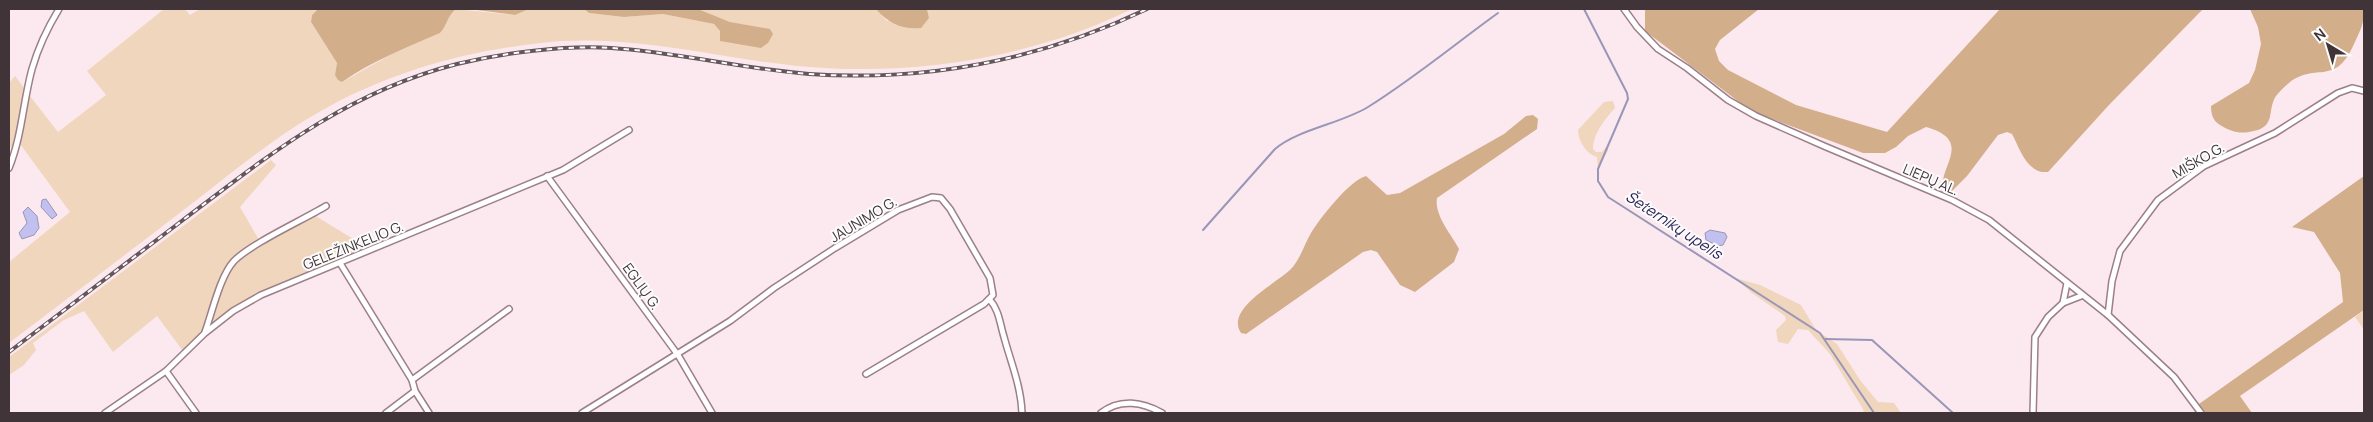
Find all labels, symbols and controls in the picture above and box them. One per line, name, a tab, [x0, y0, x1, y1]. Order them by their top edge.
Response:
north arrow	[2303, 20, 2353, 70]
text: N	[2310, 24, 2330, 45]
street label: MIŠKO G.	[2168, 137, 2228, 183]
street label: LIEPŲ AL.	[1900, 159, 1962, 199]
water label: Šeternikų upelis	[1622, 186, 1727, 265]
street label: JAUNIMO G.	[826, 192, 900, 246]
street label: GELEŽINKELIO G.	[300, 216, 406, 274]
street label: EGLIŲ G.	[619, 259, 665, 313]

